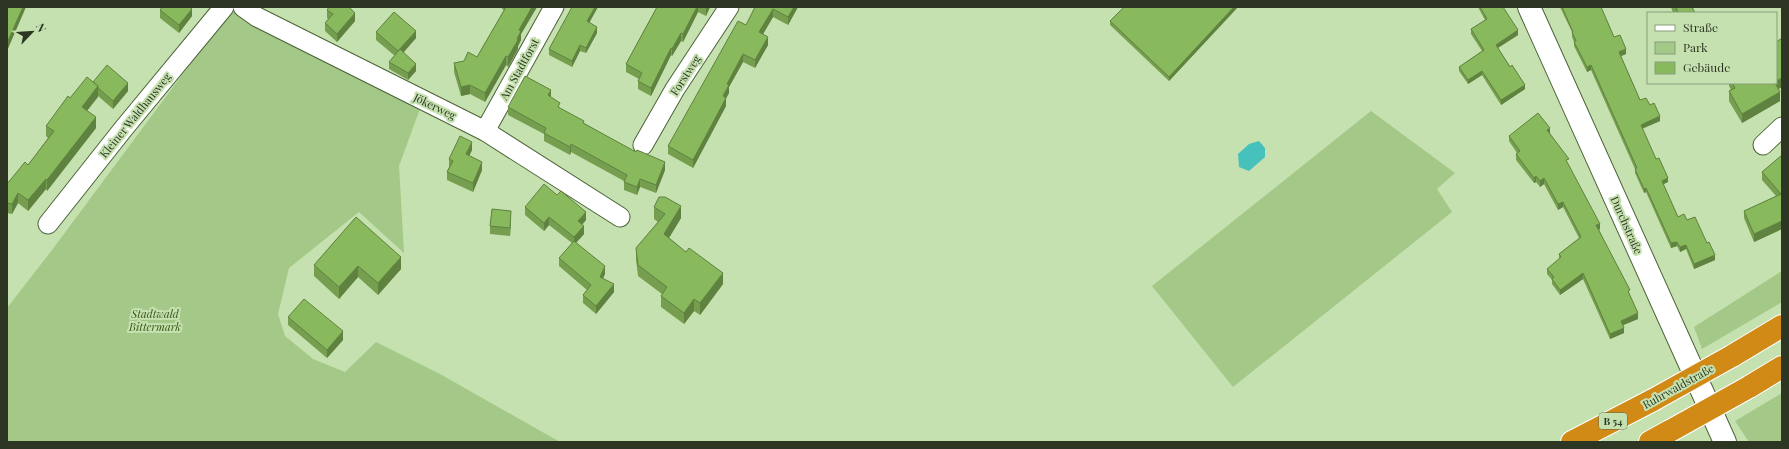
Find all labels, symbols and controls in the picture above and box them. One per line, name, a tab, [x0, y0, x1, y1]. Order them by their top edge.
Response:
north arrow	[12, 12, 52, 52]
legend	[1647, 12, 1777, 84]
text: Straße	[1683, 19, 1718, 35]
text: N	[33, 21, 50, 34]
street label: Am Stadtforst	[495, 35, 542, 103]
text: Park	[1683, 39, 1708, 55]
street label: Forstweg	[666, 52, 704, 98]
text: Gebäude	[1683, 59, 1730, 75]
street label: Kleiner Waldhausweg	[96, 69, 174, 161]
street label: Jökerweg	[410, 89, 459, 123]
street label: Durchstraße	[1608, 194, 1647, 257]
park label: Stadtwald Bittermark	[128, 306, 181, 334]
street label: Ruhrwaldstraße	[1640, 360, 1717, 412]
road number: B 54	[1599, 413, 1627, 429]

